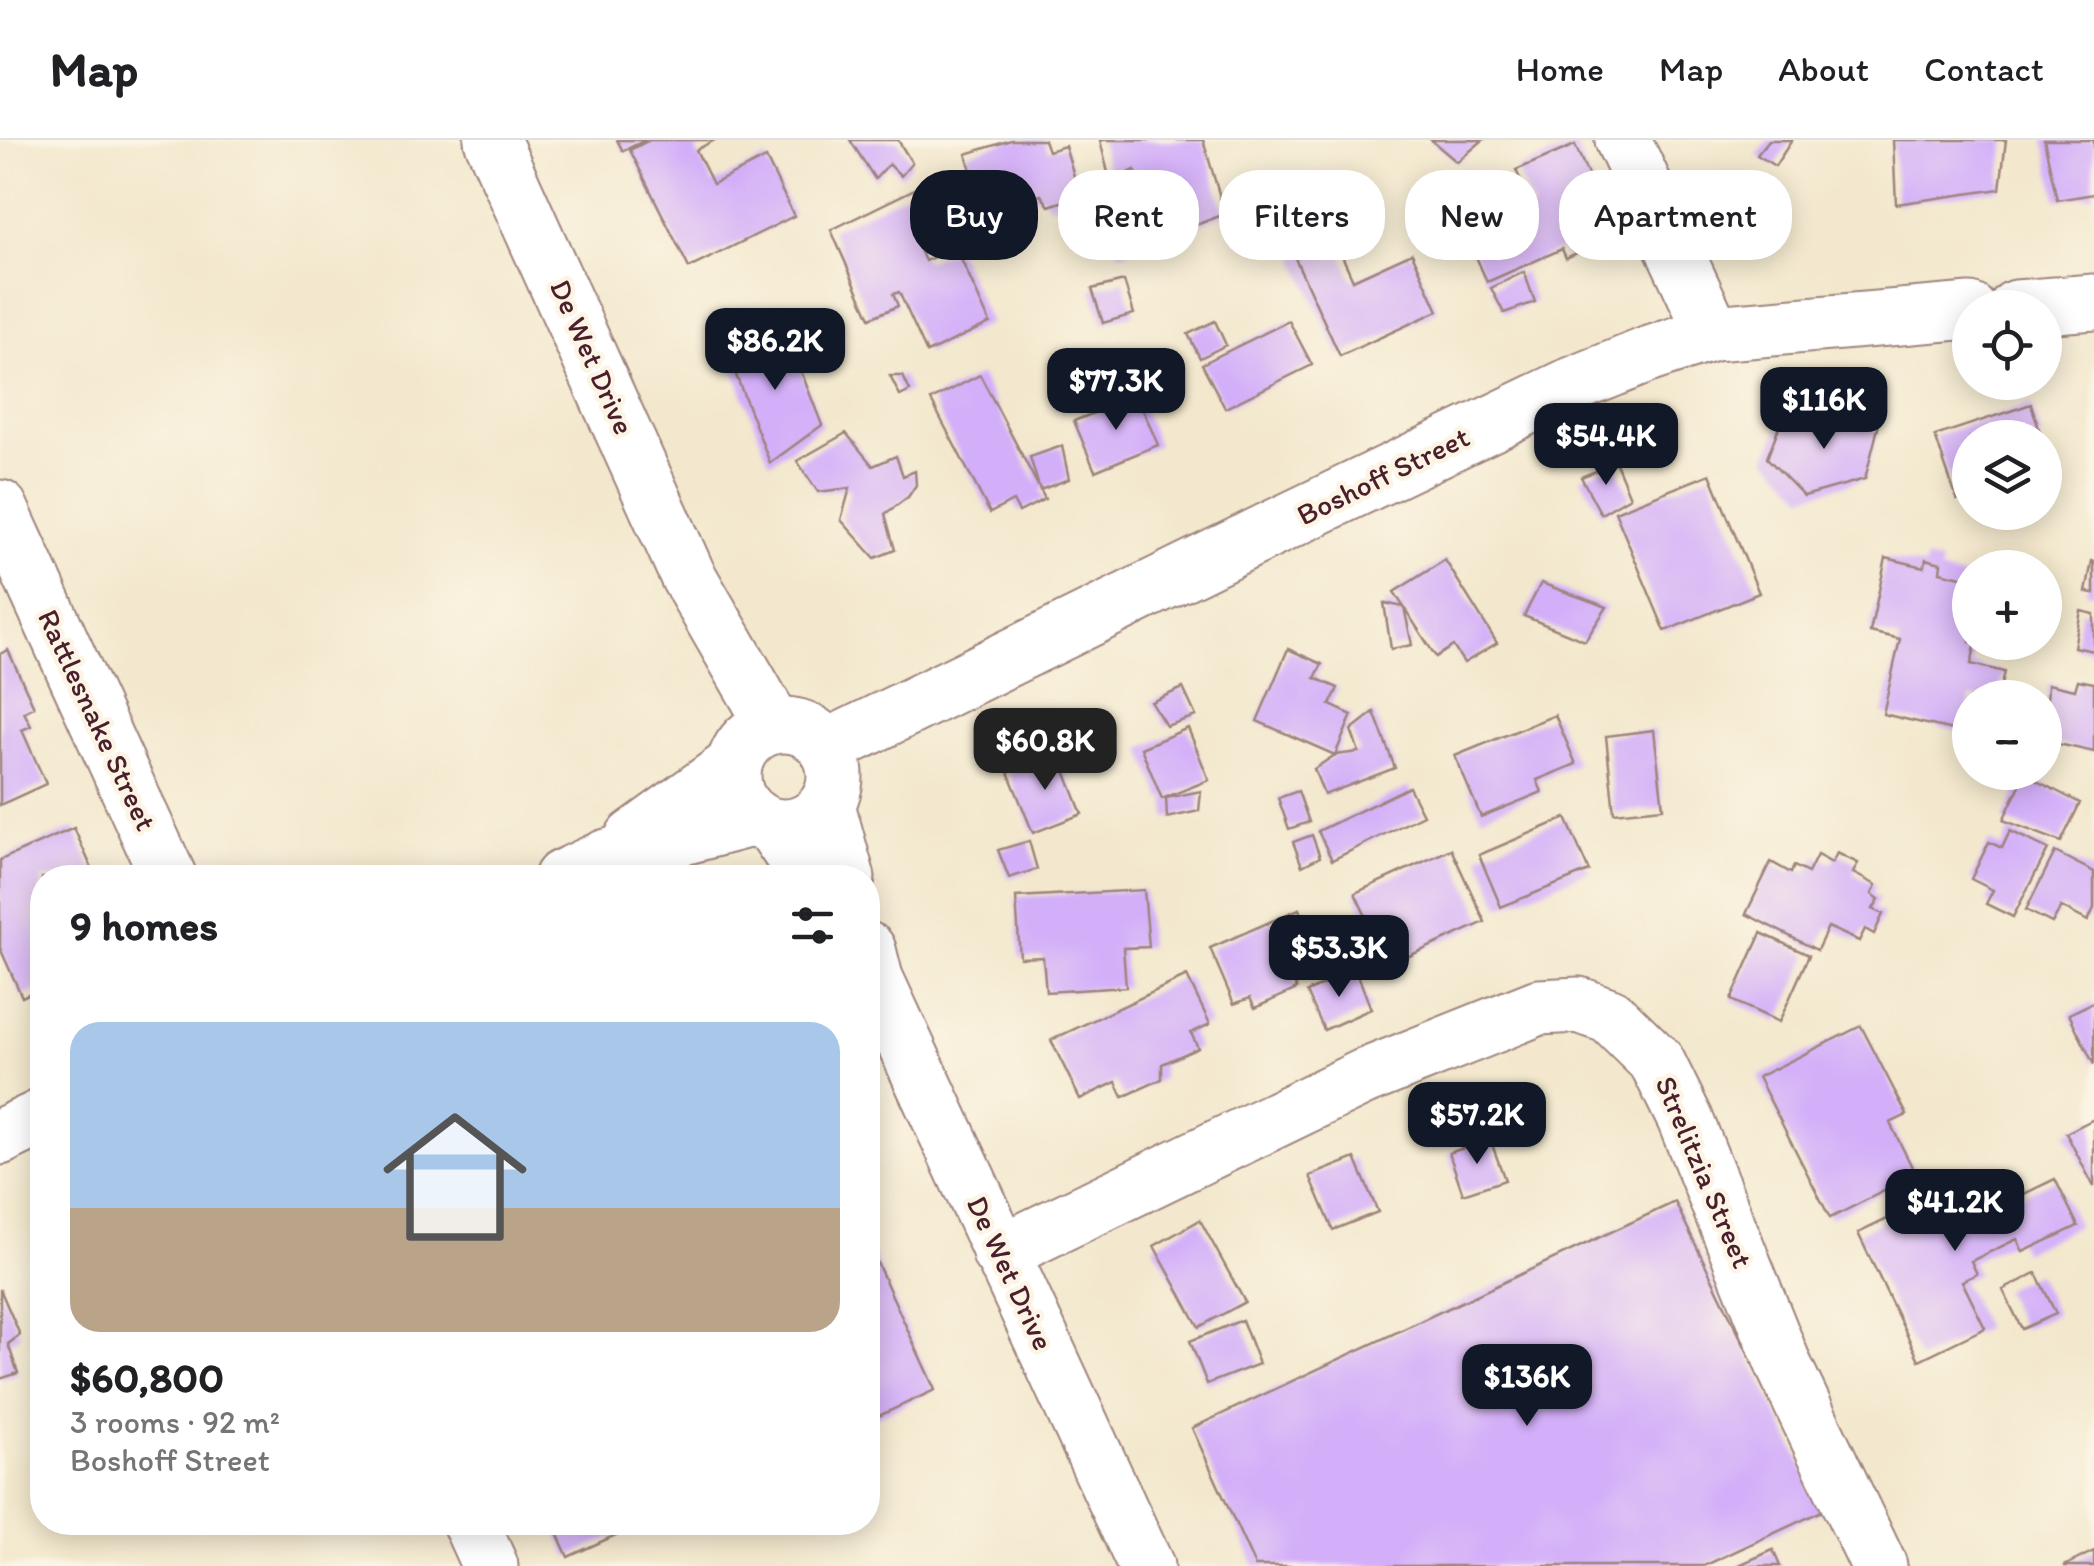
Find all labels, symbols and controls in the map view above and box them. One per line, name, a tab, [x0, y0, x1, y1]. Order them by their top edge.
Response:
text: Map	[50, 40, 138, 98]
text: Home	[1516, 48, 1604, 90]
text: Map	[1659, 48, 1723, 90]
text: About	[1778, 48, 1869, 90]
text: Contact	[1924, 48, 2044, 90]
chip: Buy	[910, 170, 1038, 260]
chip: Rent	[1058, 170, 1199, 260]
chip: Filters	[1219, 170, 1385, 260]
chip: New	[1405, 170, 1539, 260]
chip: Apartment	[1559, 170, 1792, 260]
street label: De Wet Drive	[542, 274, 643, 440]
map controls	[1952, 290, 2062, 790]
button: locate	[1952, 290, 2062, 400]
pin: $86.2K	[694, 308, 856, 393]
text: $86.2K	[727, 321, 823, 359]
pin: $77.3K	[1035, 348, 1197, 433]
text: $77.3K	[1069, 361, 1163, 399]
pin: $116K	[1754, 367, 1894, 452]
text: $116K	[1782, 380, 1866, 418]
pin: $54.4K	[1525, 403, 1687, 488]
text: $54.4K	[1556, 416, 1656, 454]
street label: Boshoff Street	[1291, 418, 1475, 533]
button: layers	[1952, 420, 2062, 530]
button: +	[1952, 550, 2062, 660]
street label: Rattlesnake Street	[30, 603, 165, 836]
button: −	[1952, 680, 2062, 790]
pin: $60.8K	[964, 708, 1126, 793]
text: $60.8K	[996, 721, 1094, 759]
icon: filters	[785, 898, 840, 953]
text: 9 homes	[70, 900, 218, 951]
pin: $53.3K	[1258, 915, 1420, 1000]
text: $53.3K	[1291, 928, 1387, 966]
street label: Strelitzia Street	[1647, 1070, 1762, 1273]
pin: $57.2K	[1396, 1082, 1558, 1167]
icon: home	[365, 1087, 545, 1267]
text: $57.2K	[1430, 1095, 1524, 1133]
pin: $41.2K	[1874, 1169, 2036, 1254]
text: $41.2K	[1907, 1182, 2003, 1220]
street label: De Wet Drive	[959, 1190, 1062, 1356]
pin: $136K	[1457, 1344, 1597, 1429]
text: $60,800	[70, 1352, 224, 1403]
text: $136K	[1484, 1357, 1570, 1395]
text: 3 rooms · 92 m²	[70, 1403, 280, 1441]
text: Boshoff Street	[70, 1441, 270, 1479]

